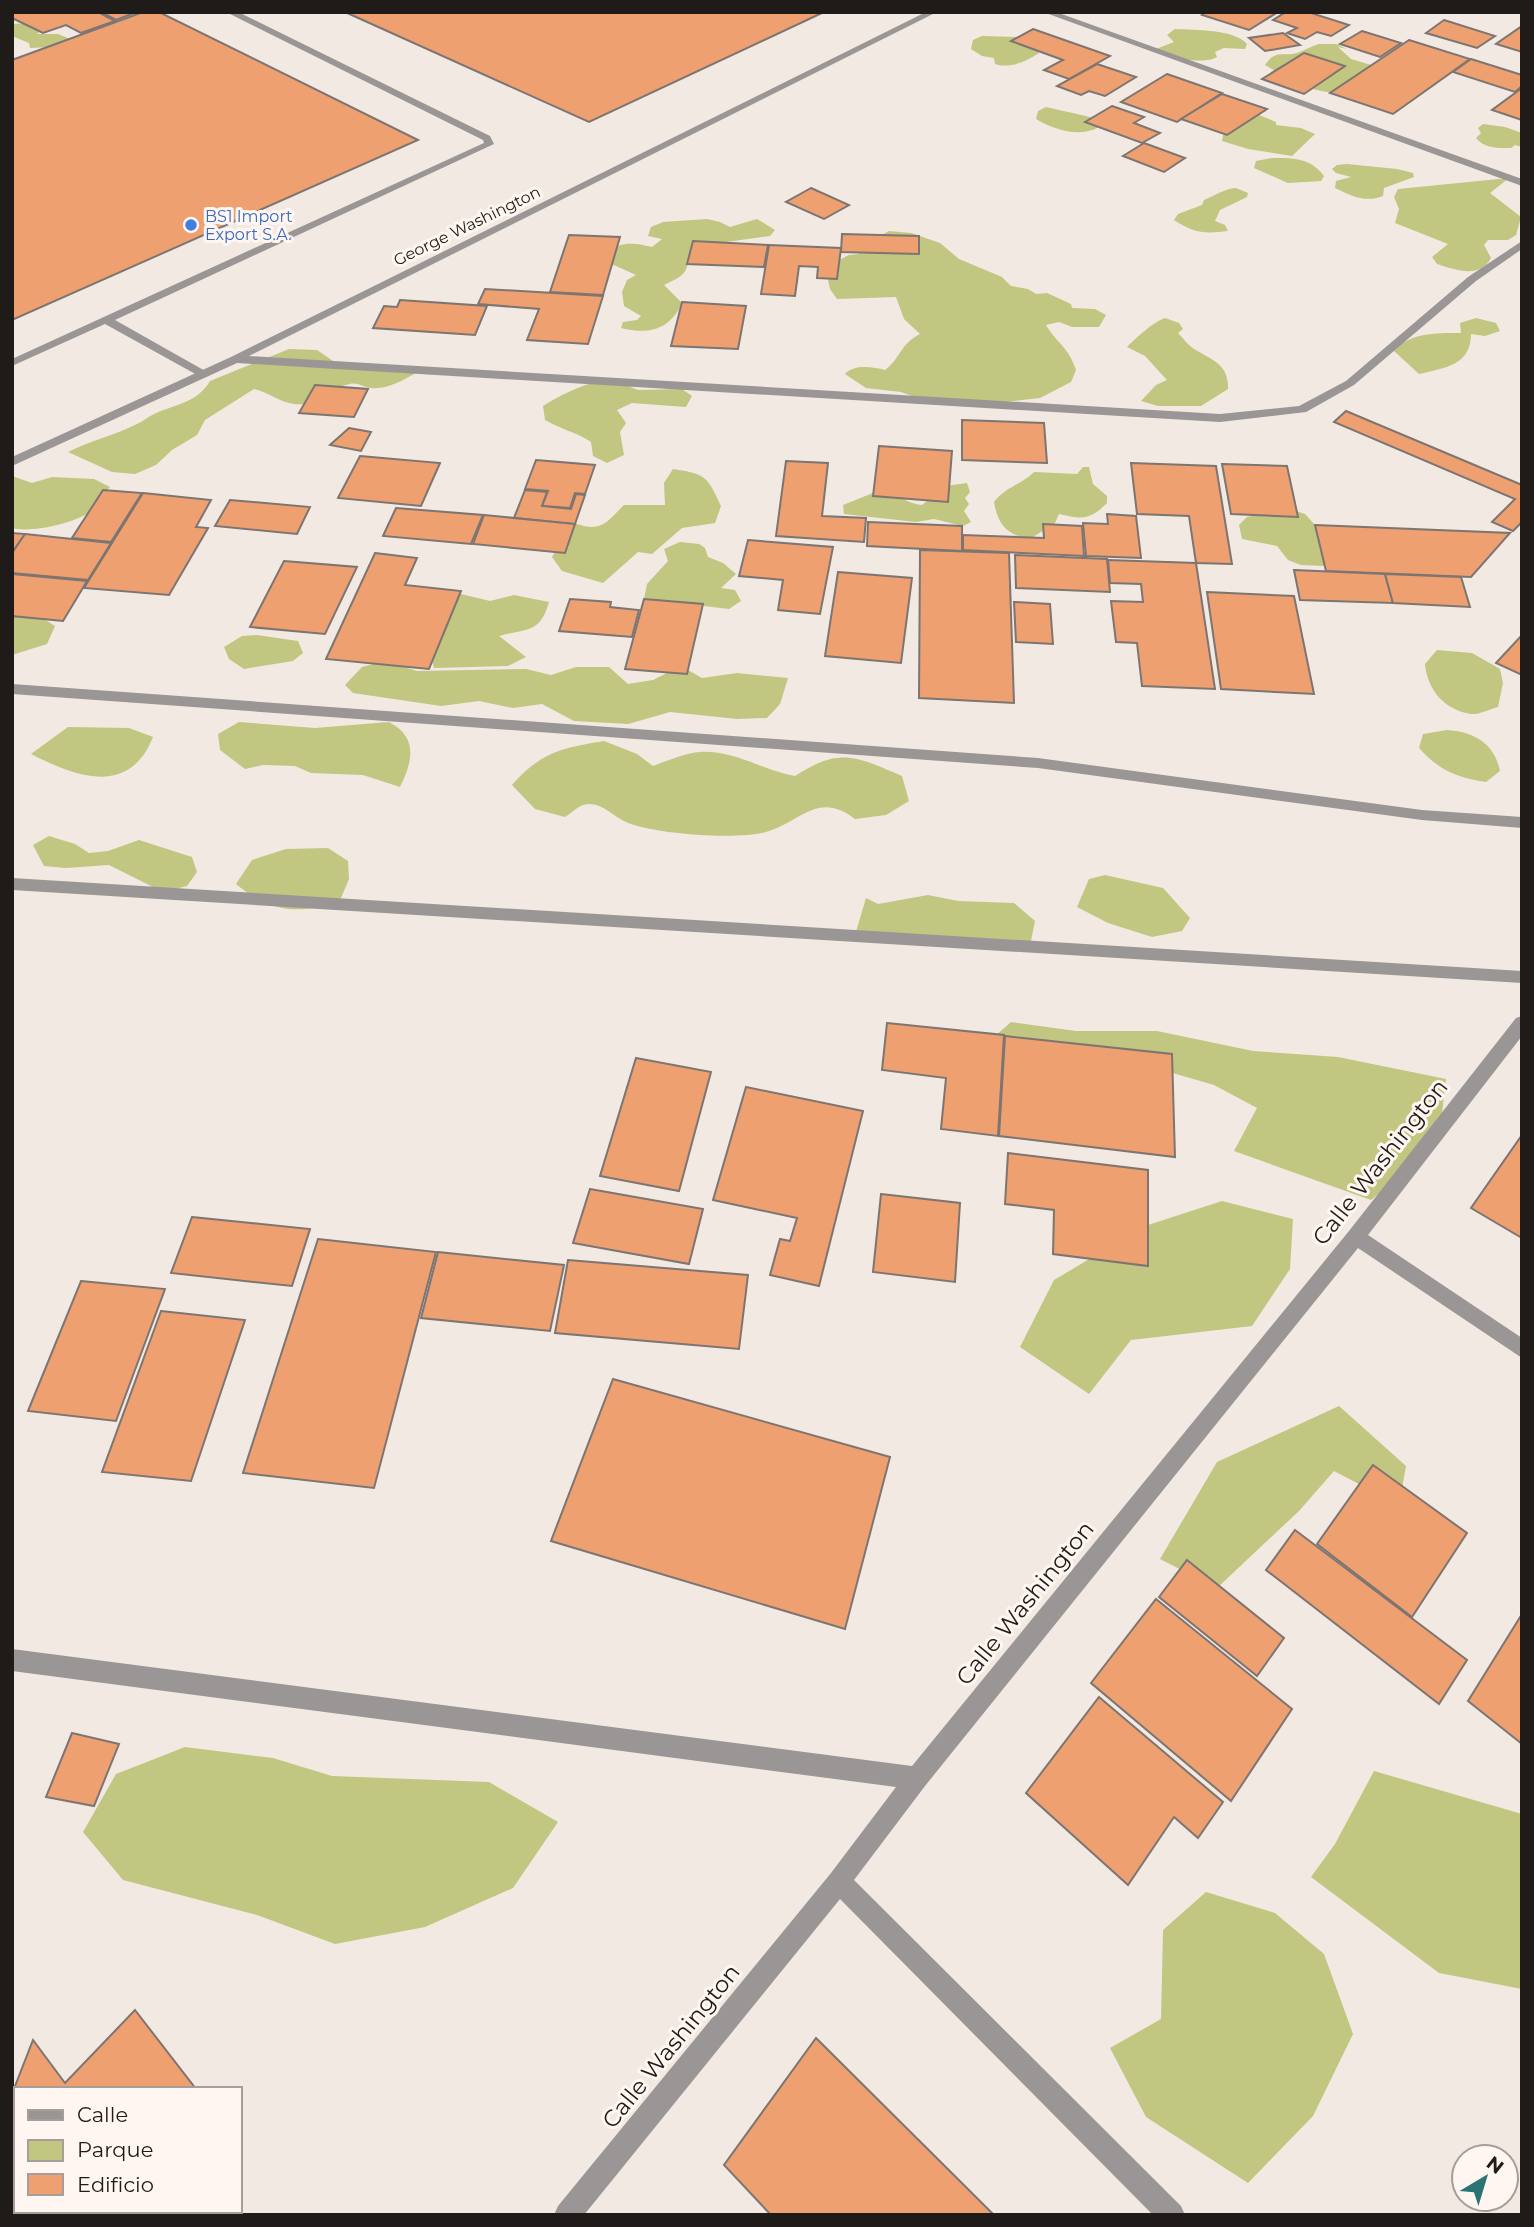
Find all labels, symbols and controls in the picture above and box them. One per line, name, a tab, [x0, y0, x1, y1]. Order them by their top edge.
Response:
street label: George Washington	[390, 182, 544, 270]
place label: BS1 Import Export S.A.	[205, 207, 293, 244]
marker: BS1 Import Export S.A.	[183, 217, 199, 233]
street label: Calle Washington	[1306, 1073, 1454, 1251]
street label: Calle Washington	[950, 1515, 1100, 1691]
street label: Calle Washington	[596, 1958, 746, 2134]
legend	[14, 2087, 242, 2213]
text: Calle	[77, 2102, 128, 2127]
text: Parque	[77, 2137, 153, 2162]
north arrow	[1450, 2143, 1520, 2213]
text: N	[1482, 2151, 1508, 2179]
text: Edificio	[77, 2172, 154, 2197]

